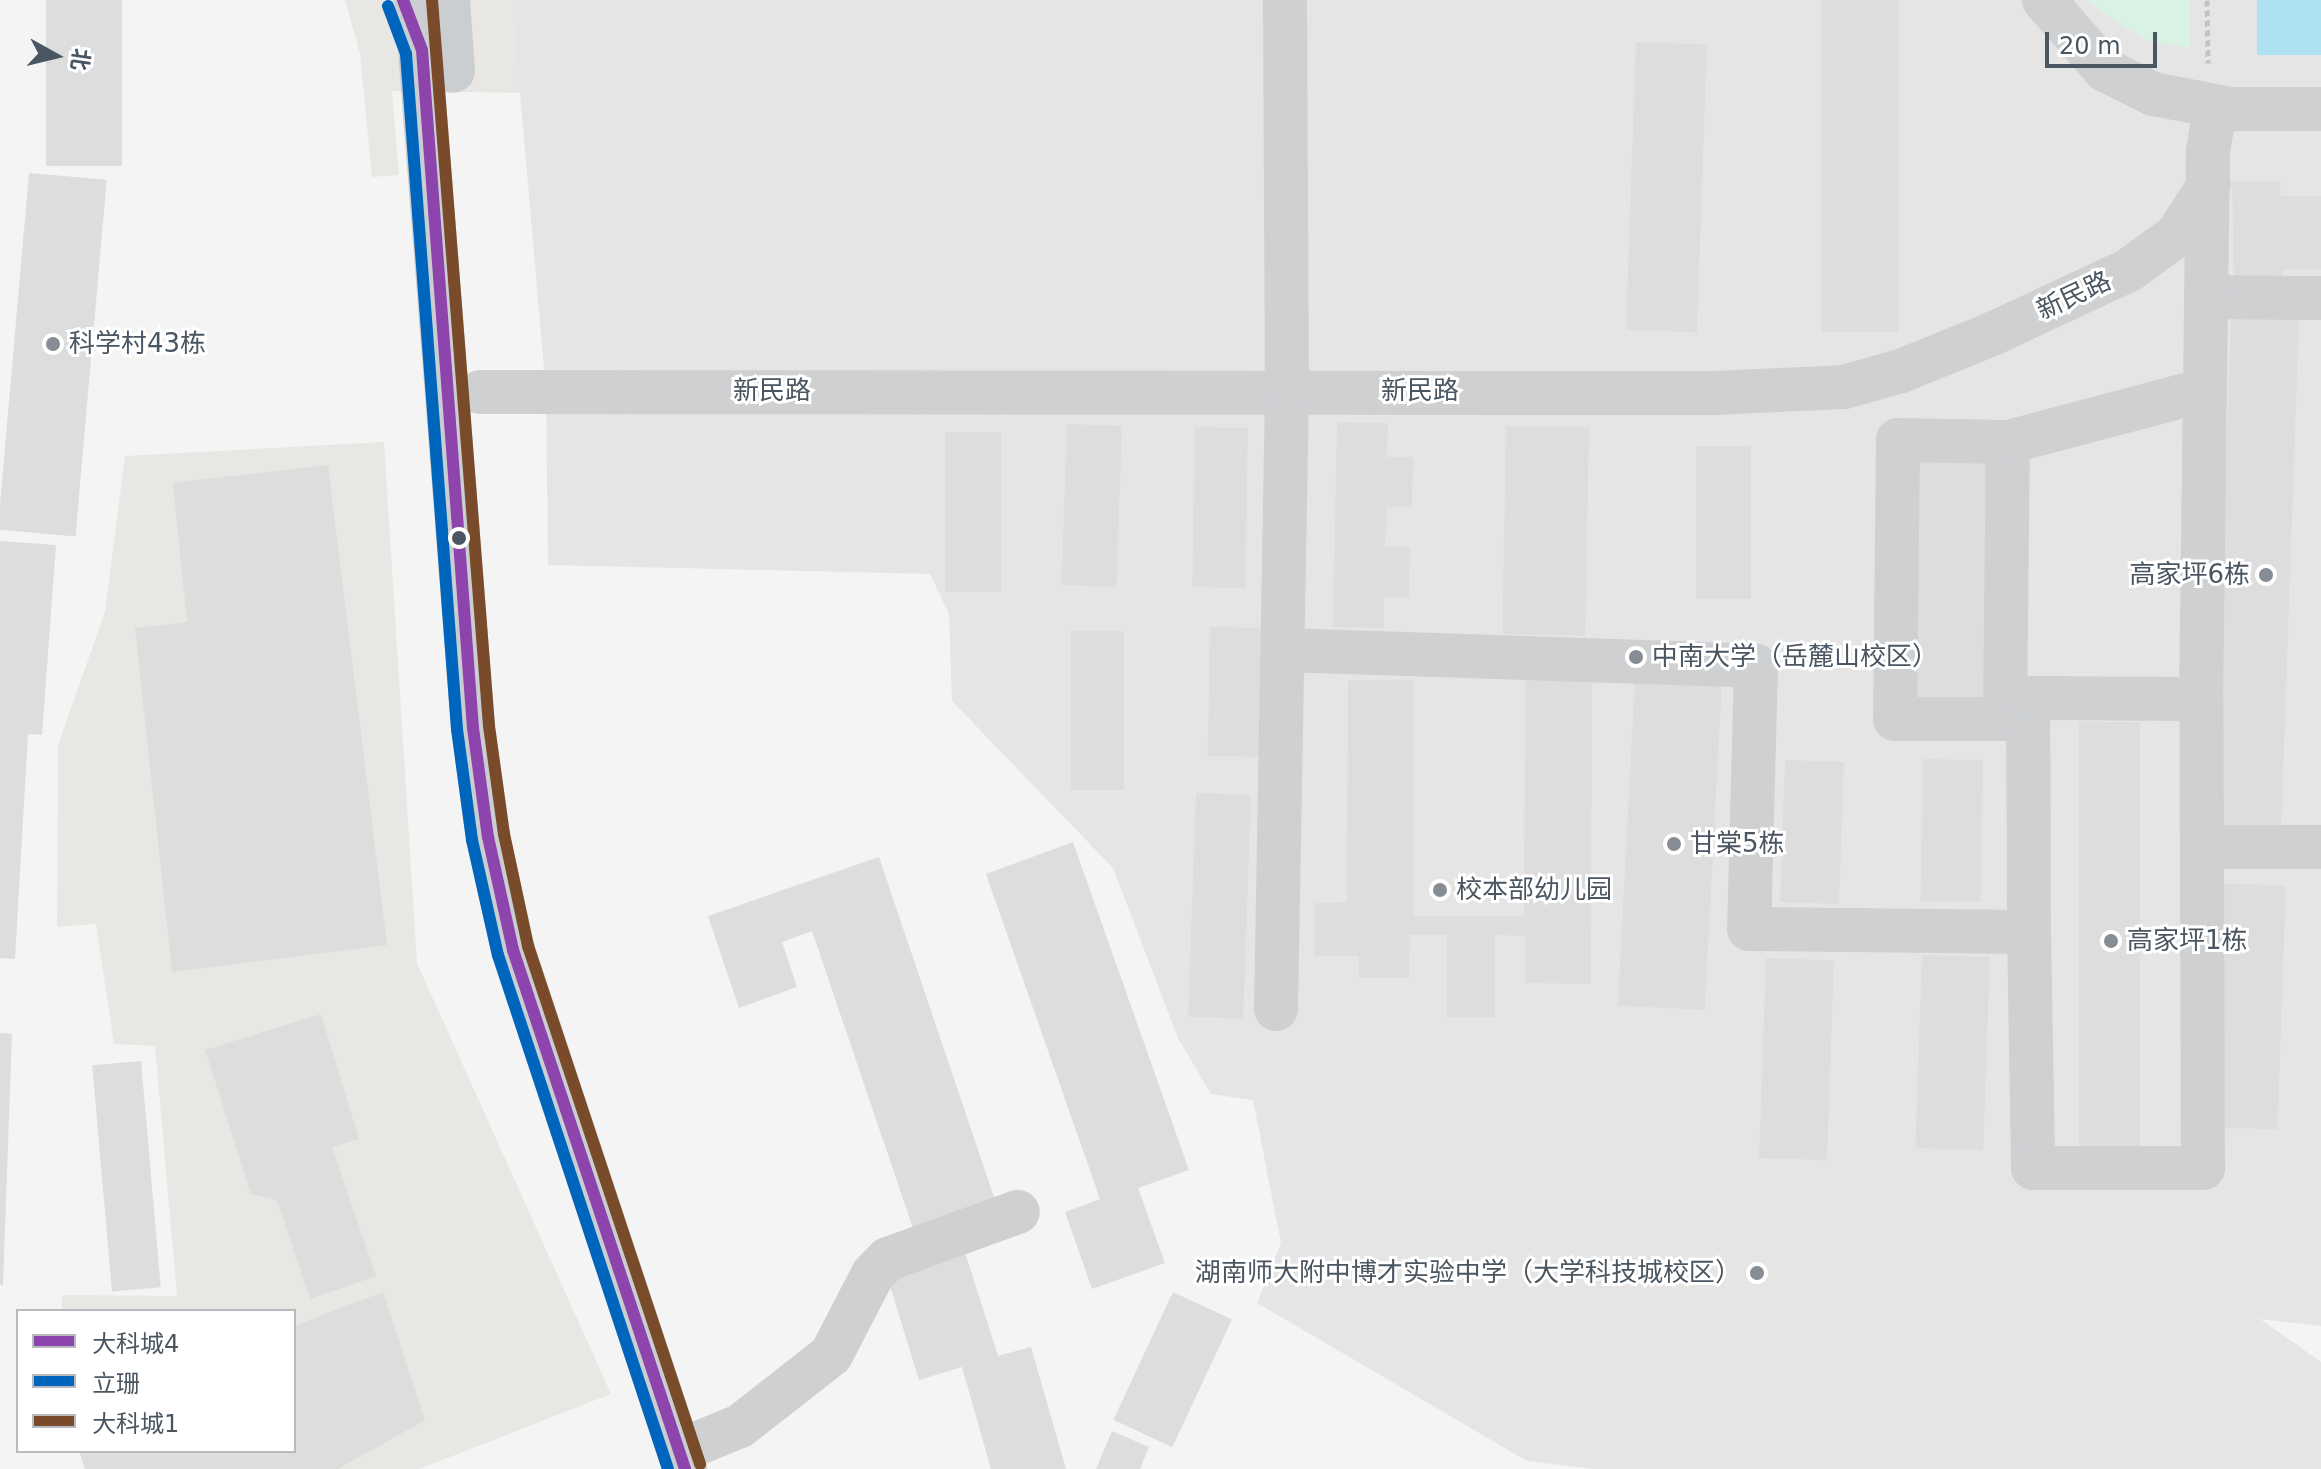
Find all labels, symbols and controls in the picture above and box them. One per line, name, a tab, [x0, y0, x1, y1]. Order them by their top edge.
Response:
north arrow	[16, 16, 96, 96]
scale bar	[2049, 16, 2161, 66]
text: 20 m	[2059, 32, 2121, 60]
text: 北	[66, 47, 94, 72]
street label: 新民路	[2032, 265, 2116, 327]
place label: 科学村43栋	[69, 328, 206, 360]
marker: 科学村43栋	[44, 335, 62, 353]
street label: 新民路	[733, 375, 811, 407]
street label: 新民路	[1381, 375, 1459, 407]
unlabelled marker	[451, 530, 467, 546]
place label: 高家坪6栋	[2129, 559, 2250, 591]
marker: 高家坪6栋	[2257, 566, 2275, 584]
place label: 中南大学（岳麓山校区）	[1652, 641, 1938, 673]
marker: 中南大学（岳麓山校区）	[1627, 648, 1645, 666]
place label: 甘棠5栋	[1690, 828, 1785, 860]
marker: 甘棠5栋	[1665, 835, 1683, 853]
place label: 校本部幼儿园	[1456, 874, 1612, 906]
marker: 校本部幼儿园	[1431, 881, 1449, 899]
place label: 高家坪1栋	[2127, 925, 2248, 957]
marker: 高家坪1栋	[2102, 932, 2120, 950]
place label: 湖南师大附中博才实验中学（大学科技城校区）	[1195, 1257, 1741, 1289]
marker: 湖南师大附中博才实验中学（大学科技城校区）	[1748, 1264, 1766, 1282]
legend	[16, 1309, 296, 1453]
text: 大科城4	[92, 1330, 179, 1358]
text: 立珊	[92, 1370, 140, 1398]
text: 大科城1	[92, 1410, 179, 1438]

